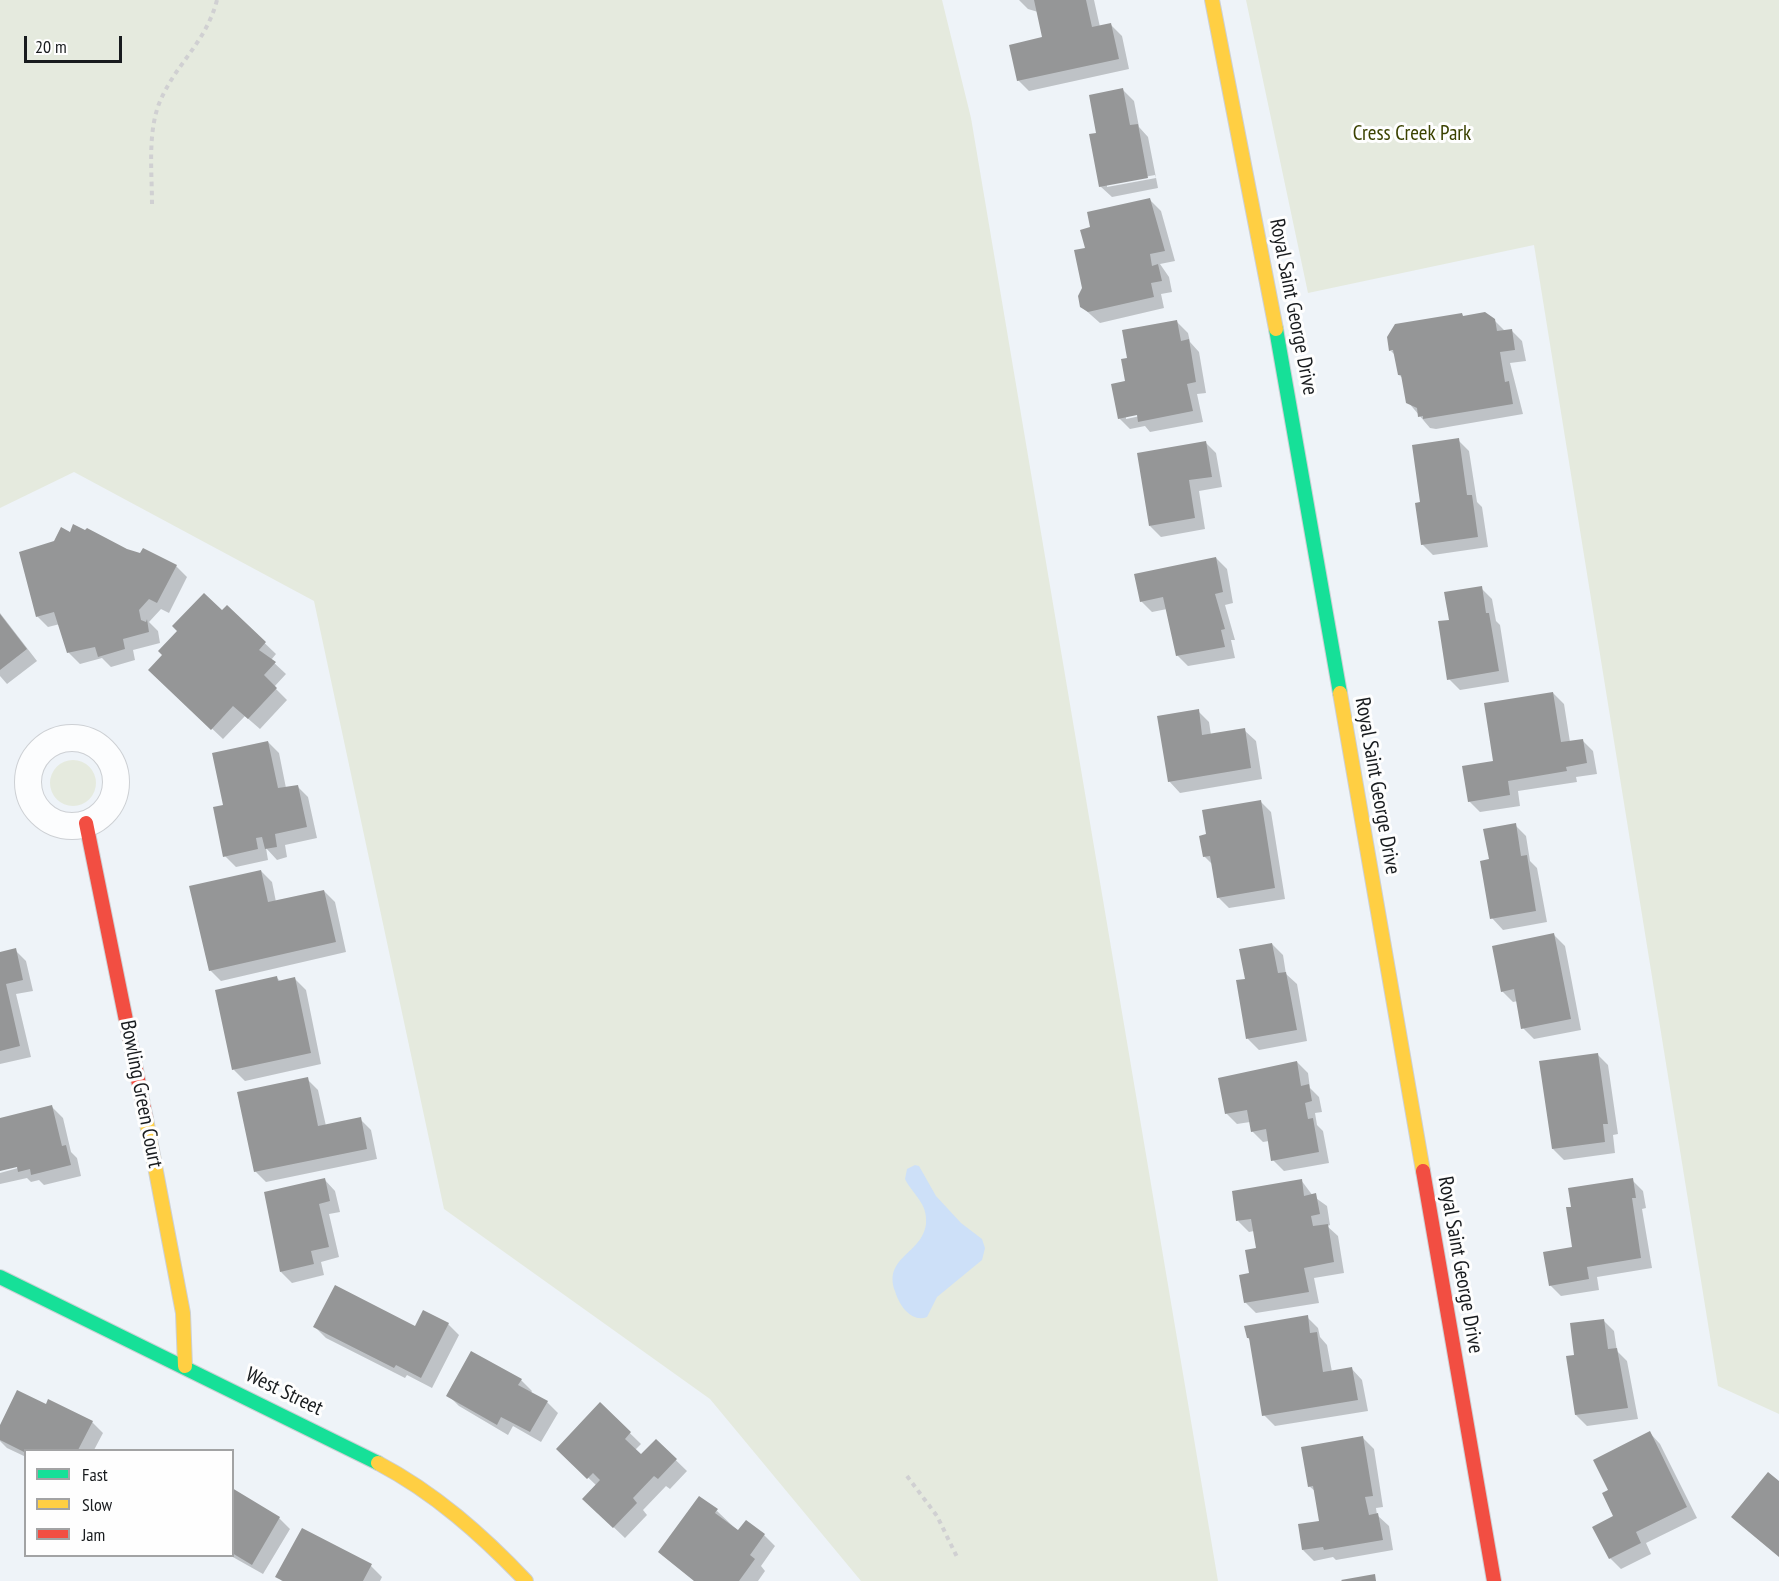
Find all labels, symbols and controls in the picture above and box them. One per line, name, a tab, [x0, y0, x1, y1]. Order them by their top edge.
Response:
scale bar	[27, 24, 124, 62]
text: 20 m	[35, 35, 67, 58]
park label: Cress Creek Park	[1353, 121, 1471, 147]
street label: Royal Saint George Drive	[1264, 217, 1322, 397]
street label: Royal Saint George Drive	[1349, 696, 1405, 876]
street label: Bowling Green Court	[114, 1018, 168, 1170]
street label: Royal Saint George Drive	[1432, 1175, 1488, 1355]
street label: West Street	[241, 1363, 327, 1421]
legend	[24, 1449, 234, 1557]
text: Fast	[82, 1463, 108, 1486]
text: Slow	[82, 1493, 112, 1516]
text: Jam	[82, 1523, 105, 1546]

